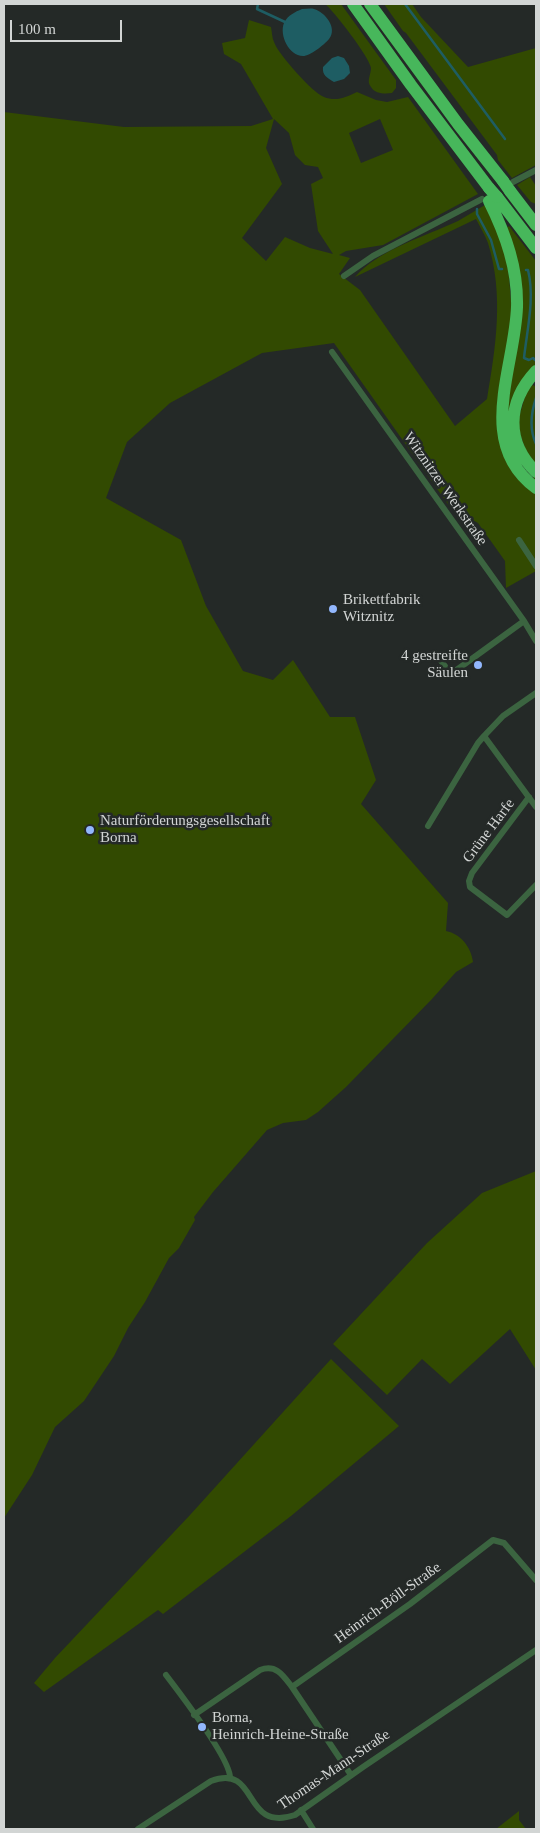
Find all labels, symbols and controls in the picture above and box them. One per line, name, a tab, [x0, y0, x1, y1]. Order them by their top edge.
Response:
scale bar	[12, 10, 125, 42]
text: 100 m	[18, 21, 56, 37]
street label: Witznitzer Werkstraße	[399, 429, 491, 549]
place label: Brikettfabrik Witznitz	[343, 591, 420, 626]
marker: Brikettfabrik Witznitz	[327, 603, 339, 615]
place label: 4 gestreifte Säulen	[401, 647, 468, 682]
marker: 4 gestreifte Säulen	[472, 659, 484, 671]
street label: Grüne Harfe	[459, 795, 519, 867]
place label: Naturförderungsgesellschaft Borna	[100, 812, 270, 847]
marker: Naturförderungsgesellschaft Borna	[84, 824, 96, 836]
street label: Heinrich-Böll-Straße	[331, 1559, 445, 1647]
place label: Borna, Heinrich-Heine-Straße	[212, 1709, 349, 1744]
marker: Borna, Heinrich-Heine-Straße	[196, 1721, 208, 1733]
street label: Thomas-Mann-Straße	[274, 1726, 394, 1814]

